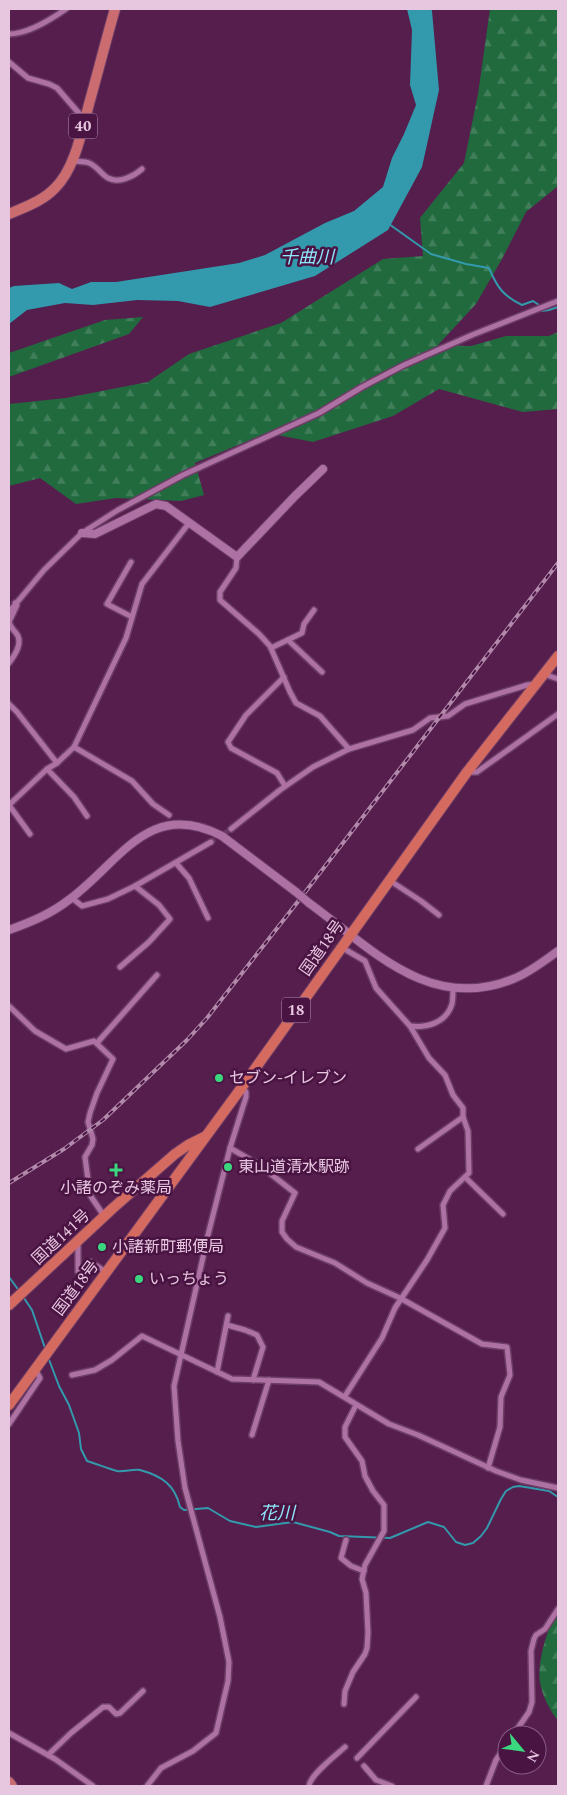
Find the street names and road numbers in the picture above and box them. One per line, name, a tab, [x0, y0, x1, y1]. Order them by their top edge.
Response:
road number: 40	[69, 114, 97, 138]
street label: 国道18号	[294, 915, 350, 981]
road number: 18	[282, 998, 310, 1022]
street label: 国道141号	[26, 1204, 96, 1270]
street label: 国道18号	[47, 1255, 105, 1321]

